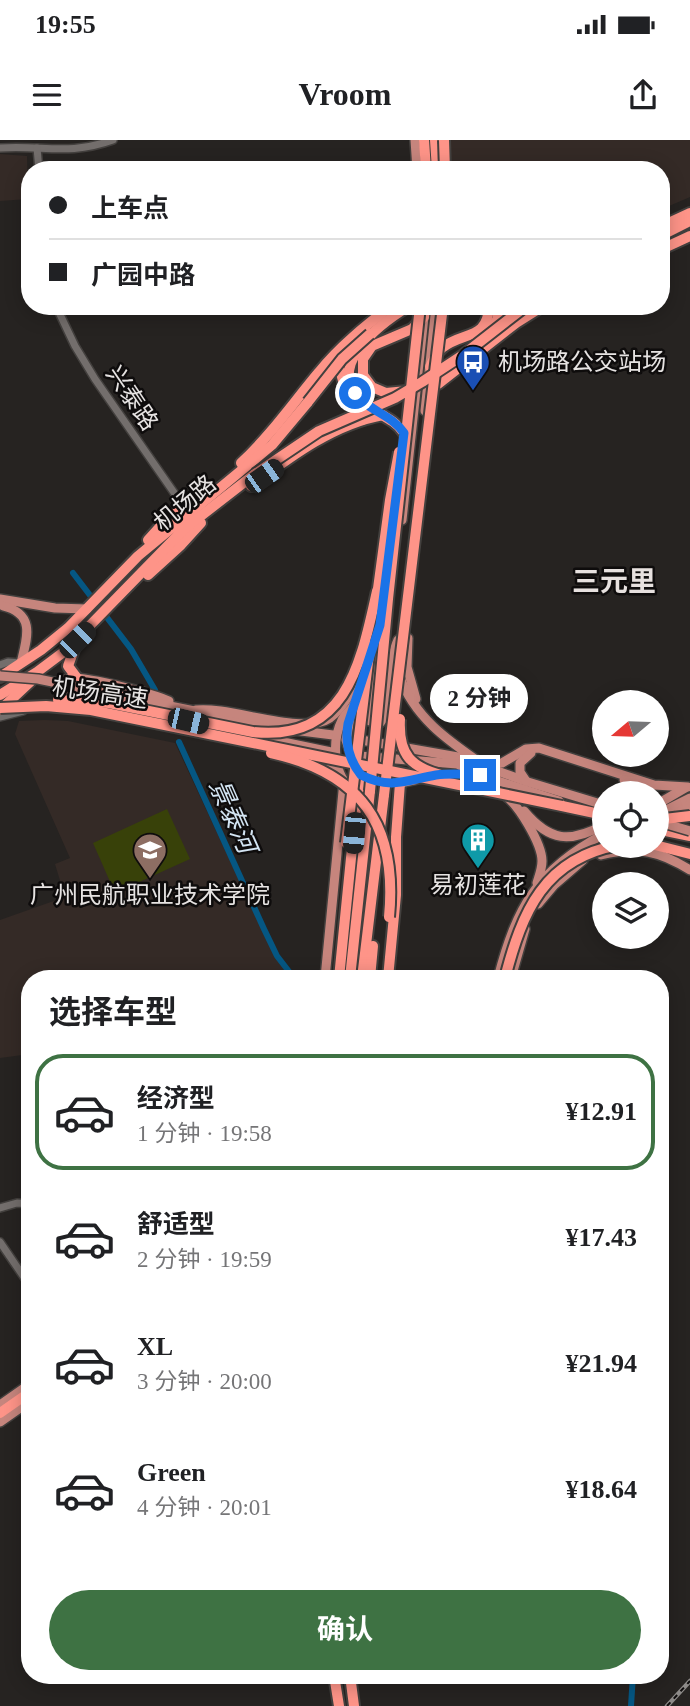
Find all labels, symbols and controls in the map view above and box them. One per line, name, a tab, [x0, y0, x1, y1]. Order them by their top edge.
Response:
text: 19:55	[35, 10, 96, 39]
icon: menu	[28, 76, 66, 114]
text: Vroom	[298, 76, 392, 112]
icon: share	[624, 76, 662, 114]
text: 上车点	[91, 194, 169, 223]
text: 广园中路	[91, 261, 195, 290]
bus stop icon: 机场路公交站场	[454, 343, 492, 392]
place label: 机场路公交站场	[498, 349, 666, 375]
street label: 兴泰路	[101, 361, 163, 435]
route start	[339, 377, 371, 409]
car	[241, 455, 288, 497]
street label: 机场路	[149, 470, 221, 536]
district label: 三元里	[572, 566, 656, 597]
car	[55, 618, 100, 662]
street label: 机场高速	[51, 673, 149, 713]
callout: 2 分钟	[431, 674, 529, 722]
text: 2 分钟	[447, 686, 511, 711]
north arrow	[592, 690, 668, 766]
map controls	[592, 690, 669, 949]
car	[166, 706, 211, 736]
route end	[464, 759, 496, 791]
water label: 景泰河	[203, 775, 264, 862]
button: locate	[592, 781, 669, 858]
car	[342, 811, 367, 855]
building icon: 易初莲花	[459, 821, 497, 870]
school or university icon: 广州民航职业技术学院	[131, 831, 169, 880]
place label: 易初莲花	[430, 872, 526, 898]
button: layers	[592, 872, 669, 949]
place label: 广州民航职业技术学院	[30, 882, 270, 908]
text: 选择车型	[49, 994, 177, 1030]
icon: car	[53, 1081, 116, 1144]
text: 经济型	[137, 1084, 215, 1113]
text: ¥12.91	[566, 1097, 637, 1126]
text: 1 分钟 · 19:58	[137, 1121, 272, 1146]
icon: car	[53, 1207, 116, 1270]
text: 舒适型	[137, 1210, 215, 1239]
text: ¥17.43	[566, 1223, 637, 1252]
text: 2 分钟 · 19:59	[137, 1247, 272, 1272]
text: XL	[137, 1332, 173, 1361]
icon: car	[53, 1333, 116, 1396]
text: ¥21.94	[566, 1349, 637, 1378]
text: 3 分钟 · 20:00	[137, 1369, 272, 1394]
text: Green	[137, 1458, 206, 1487]
icon: car	[53, 1459, 116, 1522]
text: ¥18.64	[566, 1475, 637, 1504]
text: 4 分钟 · 20:01	[137, 1495, 272, 1520]
button: 确认	[49, 1590, 641, 1670]

